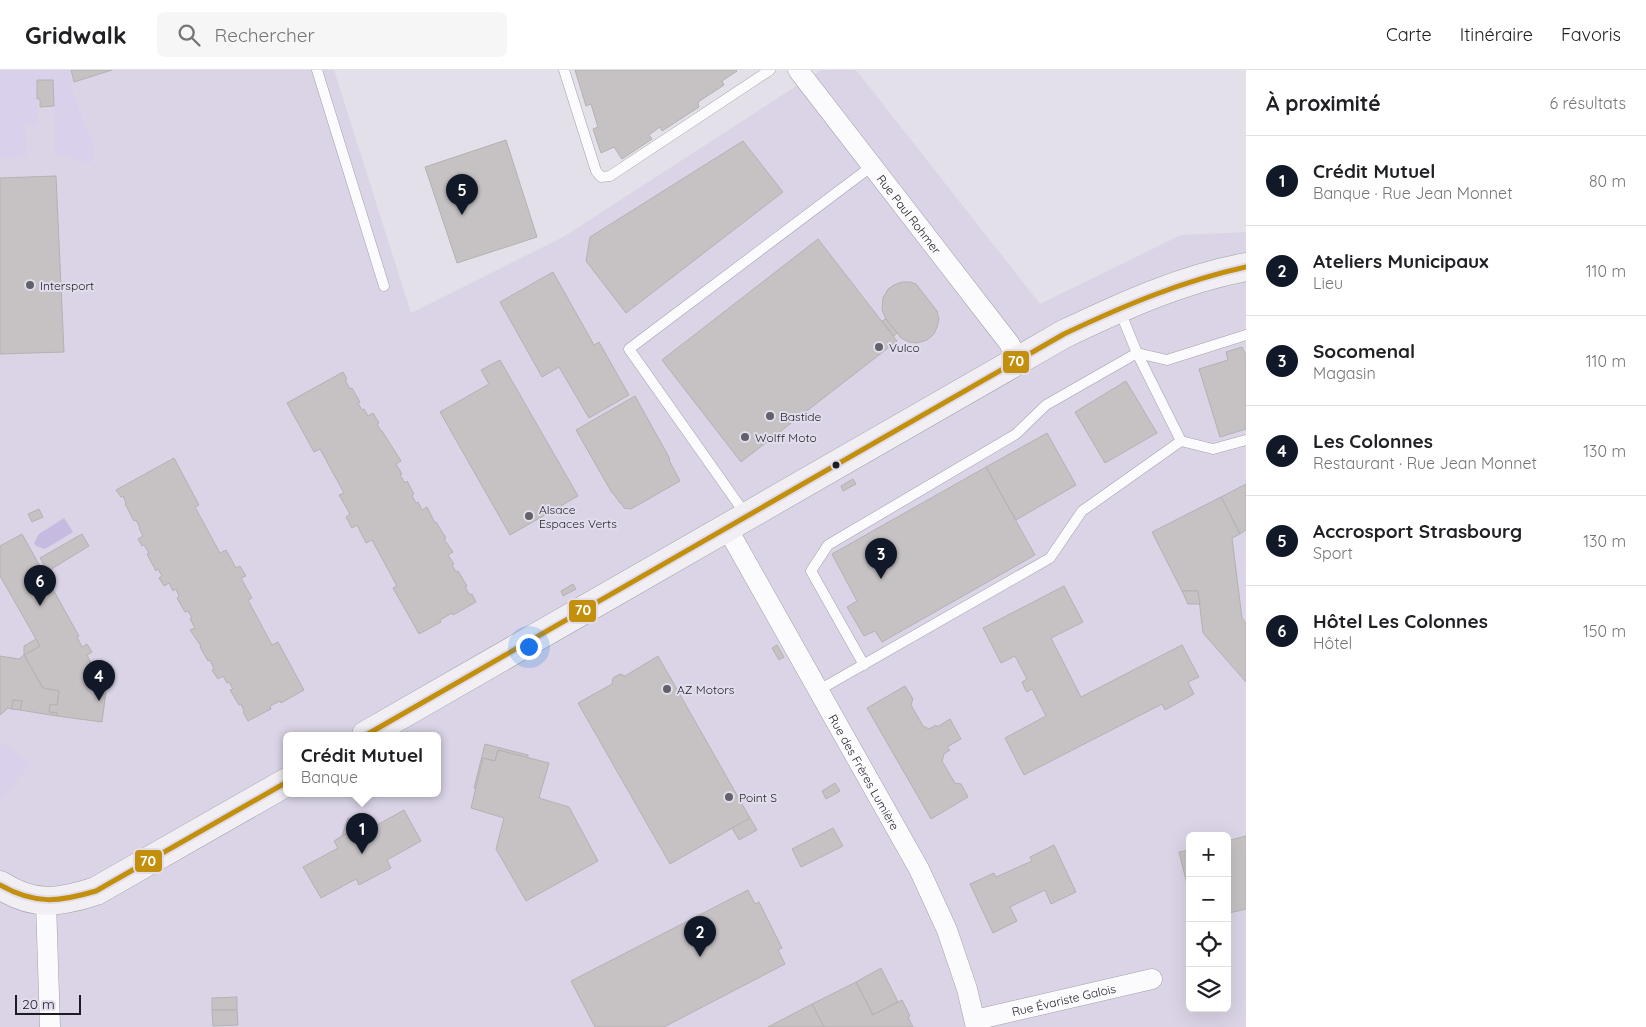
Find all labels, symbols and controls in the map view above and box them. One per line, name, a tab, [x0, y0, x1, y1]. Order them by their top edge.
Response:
search box	[157, 12, 507, 57]
text: Gridwalk	[25, 20, 127, 50]
icon: search	[175, 21, 203, 49]
text: Rechercher	[215, 23, 315, 47]
text: Carte	[1386, 23, 1432, 46]
text: Itinéraire	[1460, 23, 1533, 46]
text: Favoris	[1561, 23, 1621, 46]
text: À proximité	[1266, 90, 1381, 116]
text: 6 résultats	[1550, 93, 1626, 113]
text: Crédit Mutuel	[1313, 159, 1435, 183]
street label: Rue Paul Rohmer	[874, 171, 945, 257]
text: 1	[1279, 171, 1285, 191]
text: 80 m	[1589, 171, 1626, 191]
pin: 5	[446, 174, 478, 215]
text: Banque · Rue Jean Monnet	[1313, 183, 1513, 203]
text: Ateliers Municipaux	[1313, 249, 1488, 273]
text: 2	[1277, 261, 1287, 281]
text: 110 m	[1586, 261, 1626, 281]
text: Lieu	[1313, 273, 1343, 293]
place label: Intersport	[40, 278, 94, 293]
marker: Intersport	[24, 279, 36, 291]
text: Socomenal	[1313, 339, 1415, 363]
place label: Vulco	[889, 340, 920, 355]
marker: Vulco	[873, 341, 885, 353]
line badge: 70	[1002, 350, 1030, 374]
text: 3	[1278, 351, 1286, 371]
text: 110 m	[1586, 351, 1626, 371]
text: 70	[1008, 352, 1025, 370]
text: Magasin	[1313, 363, 1376, 383]
place label: Bastide	[780, 409, 822, 424]
marker: Bastide	[764, 410, 776, 422]
text: Les Colonnes	[1313, 429, 1433, 453]
place label: Wolff Moto	[755, 430, 817, 445]
marker: Wolff Moto	[739, 431, 751, 443]
text: 4	[1277, 441, 1287, 461]
text: 130 m	[1583, 441, 1626, 461]
text: Restaurant · Rue Jean Monnet	[1313, 453, 1537, 473]
unlabelled marker	[831, 460, 841, 470]
place label: Alsace Espaces Verts	[539, 502, 617, 531]
marker: Alsace Espaces Verts	[523, 510, 535, 522]
text: Accrosport Strasbourg	[1313, 519, 1522, 543]
text: 5	[1277, 531, 1287, 551]
text: 130 m	[1583, 531, 1626, 551]
pin: 3	[865, 538, 897, 579]
text: Sport	[1313, 543, 1353, 563]
pin: 6	[24, 565, 56, 606]
line badge: 70	[568, 599, 597, 623]
text: 70	[575, 601, 592, 619]
text: Hôtel Les Colonnes	[1313, 609, 1488, 633]
text: 6	[1278, 621, 1286, 641]
text: 150 m	[1583, 621, 1626, 641]
text: Hôtel	[1313, 633, 1352, 653]
your location	[516, 634, 542, 660]
pin: 4	[83, 660, 115, 701]
place label: AZ Motors	[677, 682, 735, 697]
marker: AZ Motors	[661, 683, 673, 695]
street label: Rue des Frères Lumière	[826, 712, 903, 833]
popup	[283, 732, 441, 797]
text: Crédit Mutuel	[301, 743, 423, 767]
text: Banque	[301, 767, 358, 787]
place label: Point S	[739, 790, 777, 805]
marker: Point S	[723, 791, 735, 803]
pin: 1	[346, 813, 378, 854]
map controls	[1186, 832, 1231, 1012]
button: +	[1186, 832, 1231, 877]
line badge: 70	[134, 849, 163, 873]
text: 70	[140, 852, 157, 870]
button: −	[1186, 877, 1231, 922]
pin: 2	[684, 916, 716, 957]
button: locate	[1186, 922, 1231, 967]
button: layers	[1186, 967, 1231, 1012]
street label: Rue Évariste Galois	[1010, 980, 1117, 1019]
scale bar	[15, 992, 81, 1015]
text: 20 m	[22, 995, 55, 1013]

